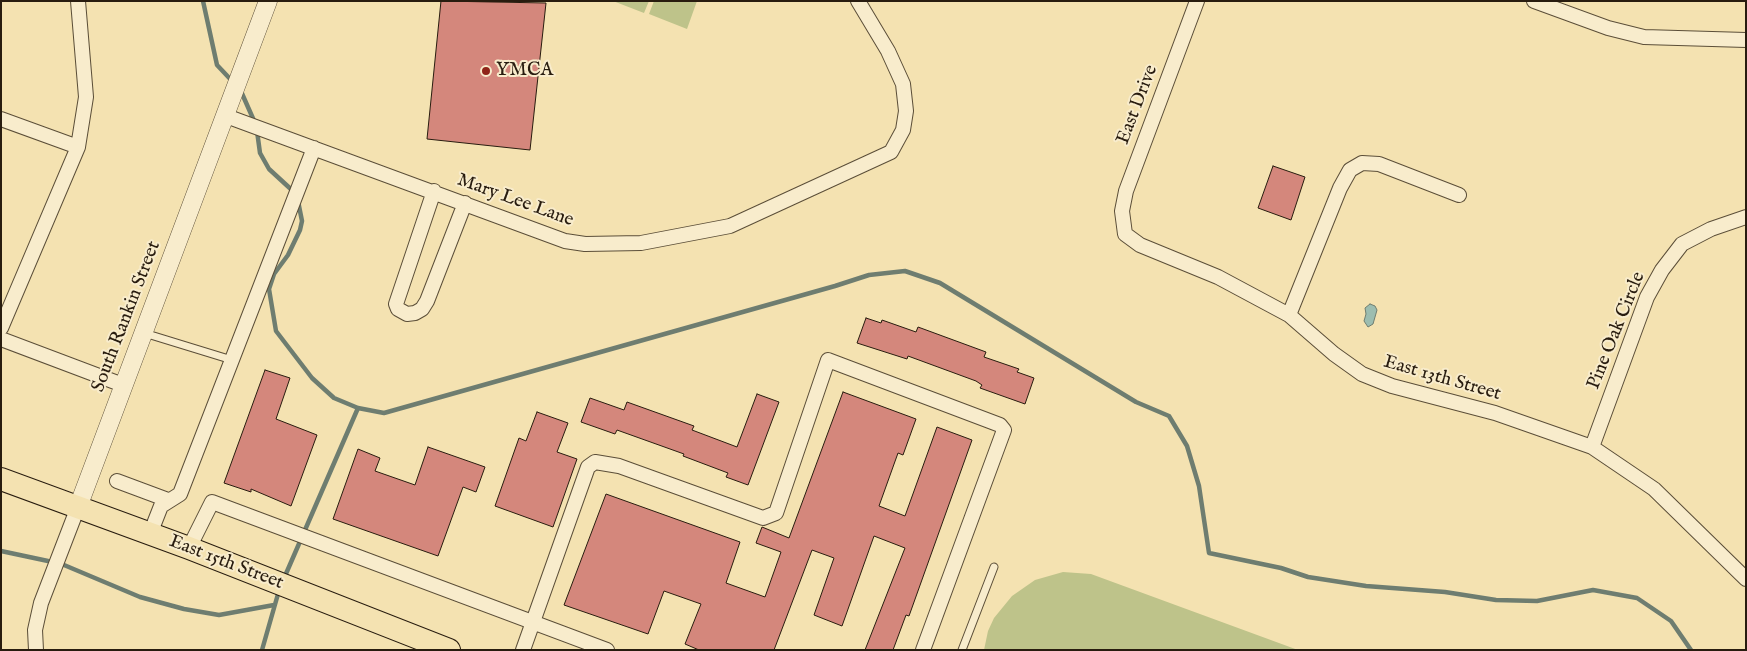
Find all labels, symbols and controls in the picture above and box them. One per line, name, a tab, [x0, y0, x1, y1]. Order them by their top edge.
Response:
place label: YMCA	[496, 60, 553, 82]
street label: East Drive	[1112, 62, 1164, 148]
marker: YMCA	[480, 65, 492, 77]
street label: Mary Lee Lane	[454, 169, 576, 233]
street label: South Rankin Street	[88, 238, 166, 396]
street label: Pine Oak Circle	[1583, 269, 1651, 393]
street label: East 13th Street	[1381, 351, 1503, 407]
street label: East 15th Street	[166, 531, 286, 595]

